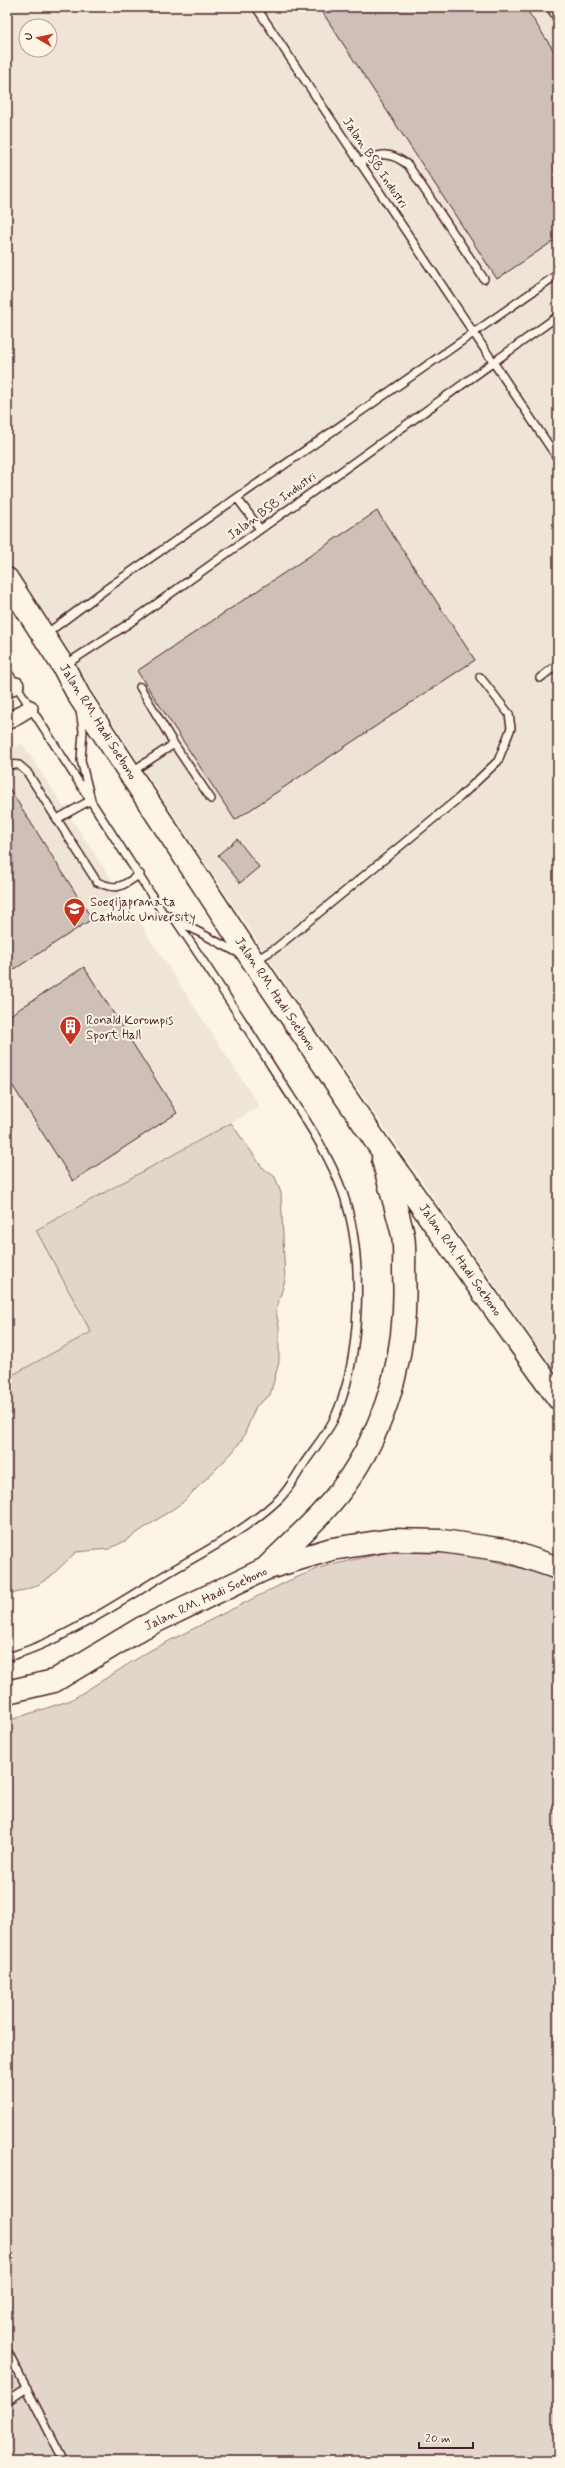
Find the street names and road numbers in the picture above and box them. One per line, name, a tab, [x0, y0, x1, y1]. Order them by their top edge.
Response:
street label: Jalan BSB Industri	[338, 114, 412, 212]
street label: Jalan BSB Industri	[224, 468, 320, 544]
street label: Jalan RM. Hadi Soebono	[55, 661, 141, 783]
street label: Jalan RM. Hadi Soebono	[231, 934, 319, 1054]
street label: Jalan RM. Hadi Soebono	[415, 1200, 505, 1320]
street label: Jalan RM. Hadi Soebono	[142, 1563, 270, 1635]

